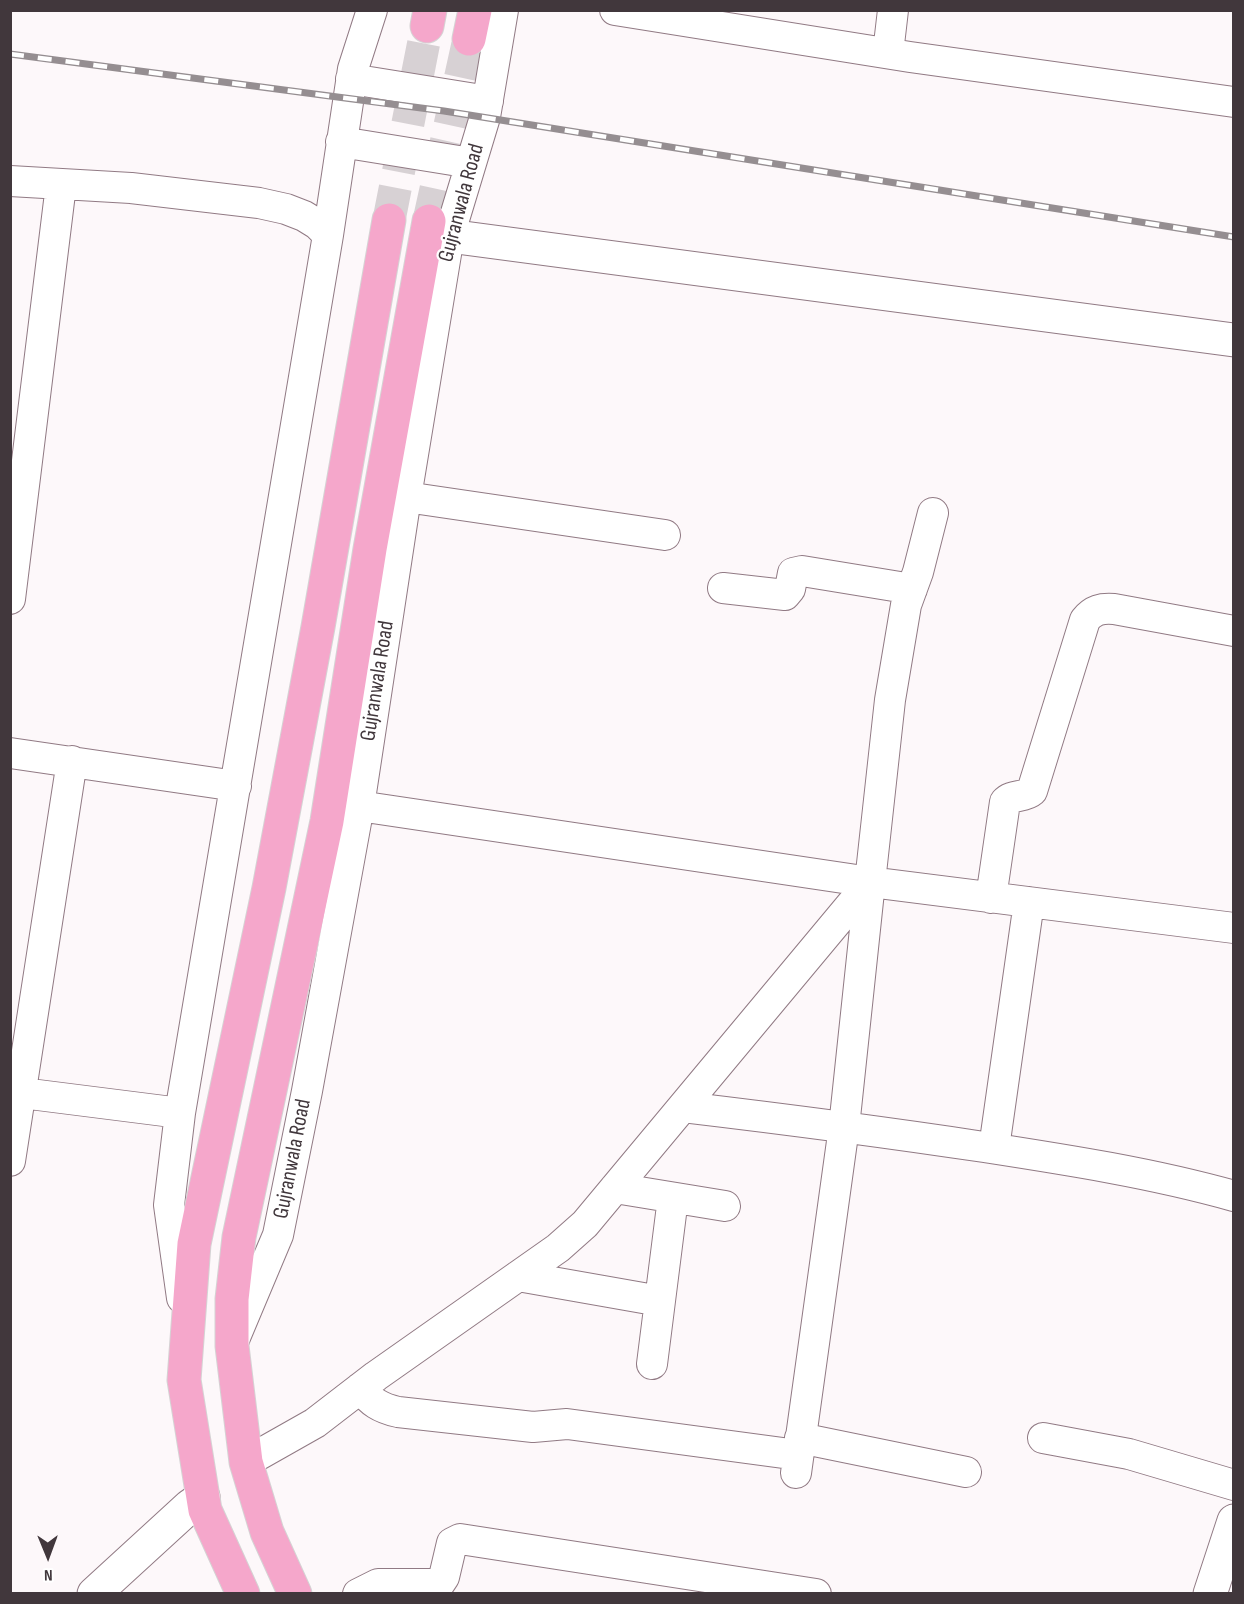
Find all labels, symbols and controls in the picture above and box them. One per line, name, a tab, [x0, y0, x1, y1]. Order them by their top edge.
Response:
street label: Gujranwala Road	[434, 141, 490, 265]
street label: Gujranwala Road	[355, 619, 401, 743]
street label: Gujranwala Road	[268, 1097, 318, 1221]
north arrow	[18, 1526, 78, 1586]
text: N	[44, 1565, 53, 1584]

